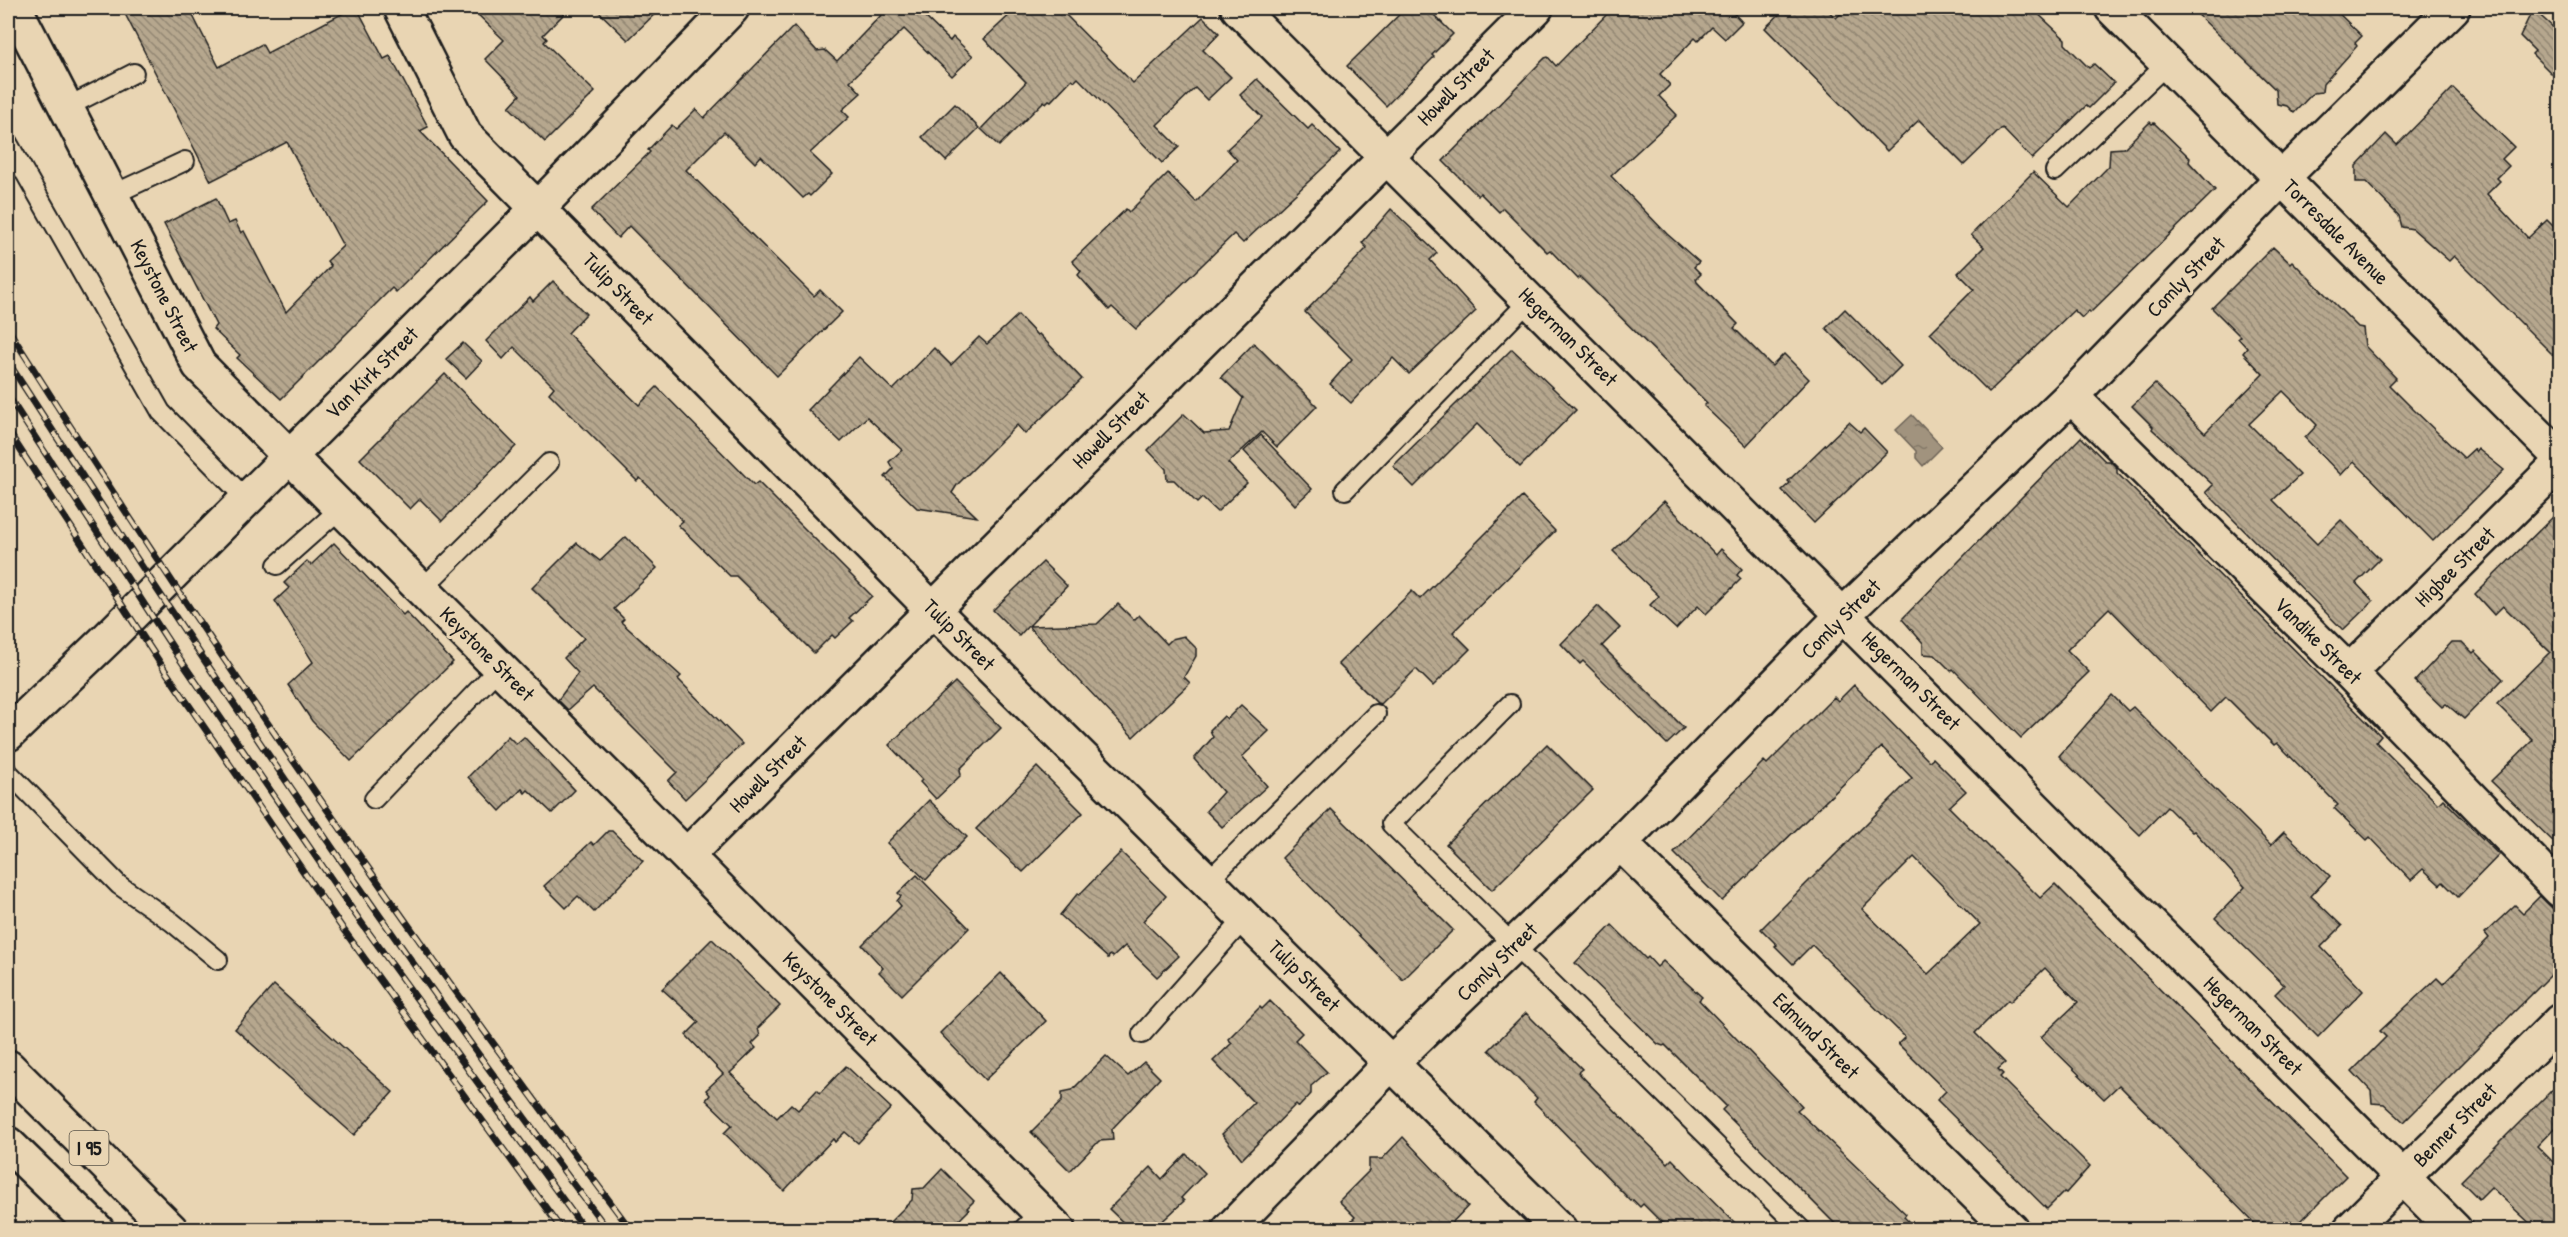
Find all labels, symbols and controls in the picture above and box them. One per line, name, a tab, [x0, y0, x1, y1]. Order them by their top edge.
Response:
street label: Howell Street	[1410, 41, 1501, 132]
street label: Torresdale Avenue	[2277, 172, 2396, 291]
street label: Comly Street	[2140, 229, 2232, 324]
street label: Keystone Street	[123, 234, 206, 358]
street label: Tulip Street	[576, 246, 661, 332]
street label: Hegerman Street	[1512, 281, 1625, 393]
street label: Van Kirk Street	[319, 319, 425, 426]
street label: Howell Street	[1065, 384, 1156, 475]
street label: Higbee Street	[2408, 519, 2502, 613]
street label: Comly Street	[1794, 572, 1888, 665]
street label: Vandike Street	[2268, 590, 2369, 691]
street label: Tulip Street	[917, 592, 1002, 678]
street label: Keystone Street	[433, 600, 542, 708]
street label: Hegerman Street	[1855, 625, 1968, 737]
street label: Howell Street	[722, 728, 813, 819]
street label: Comly Street	[1450, 915, 1544, 1008]
street label: Tulip Street	[1262, 933, 1347, 1019]
street label: Keystone Street	[776, 945, 885, 1053]
street label: Hegerman Street	[2197, 970, 2310, 1082]
street label: Edmund Street	[1767, 986, 1867, 1086]
street label: Benner Street	[2406, 1076, 2504, 1173]
road number: I 95	[70, 1131, 109, 1165]

